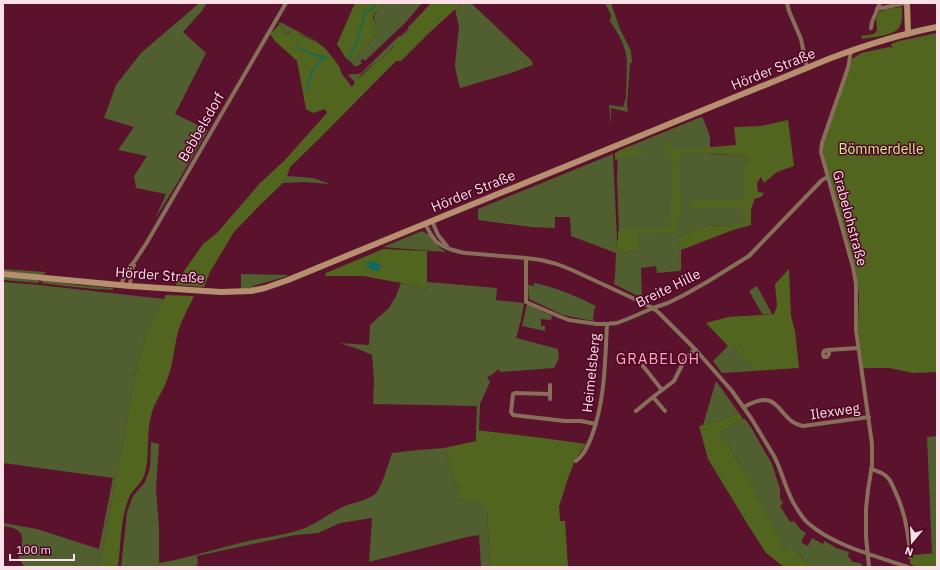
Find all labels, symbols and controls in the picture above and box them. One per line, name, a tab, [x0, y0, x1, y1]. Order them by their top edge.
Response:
street label: Hörder Straße	[728, 44, 818, 94]
street label: Bebbelsdorf	[174, 89, 228, 165]
park label: Bömmerdelle	[838, 140, 924, 158]
street label: Hörder Straße	[428, 166, 518, 216]
street label: Grabelohstraße	[829, 168, 872, 268]
street label: Hörder Straße	[115, 263, 205, 287]
street label: Breite Hille	[633, 264, 704, 311]
street label: Heimelsberg	[578, 332, 604, 414]
district label: GRABELOH	[616, 349, 700, 368]
street label: Ilexweg	[809, 399, 861, 423]
north arrow	[892, 522, 932, 562]
scale bar	[10, 536, 74, 562]
text: 100 m	[16, 542, 51, 557]
text: N	[903, 544, 915, 559]

